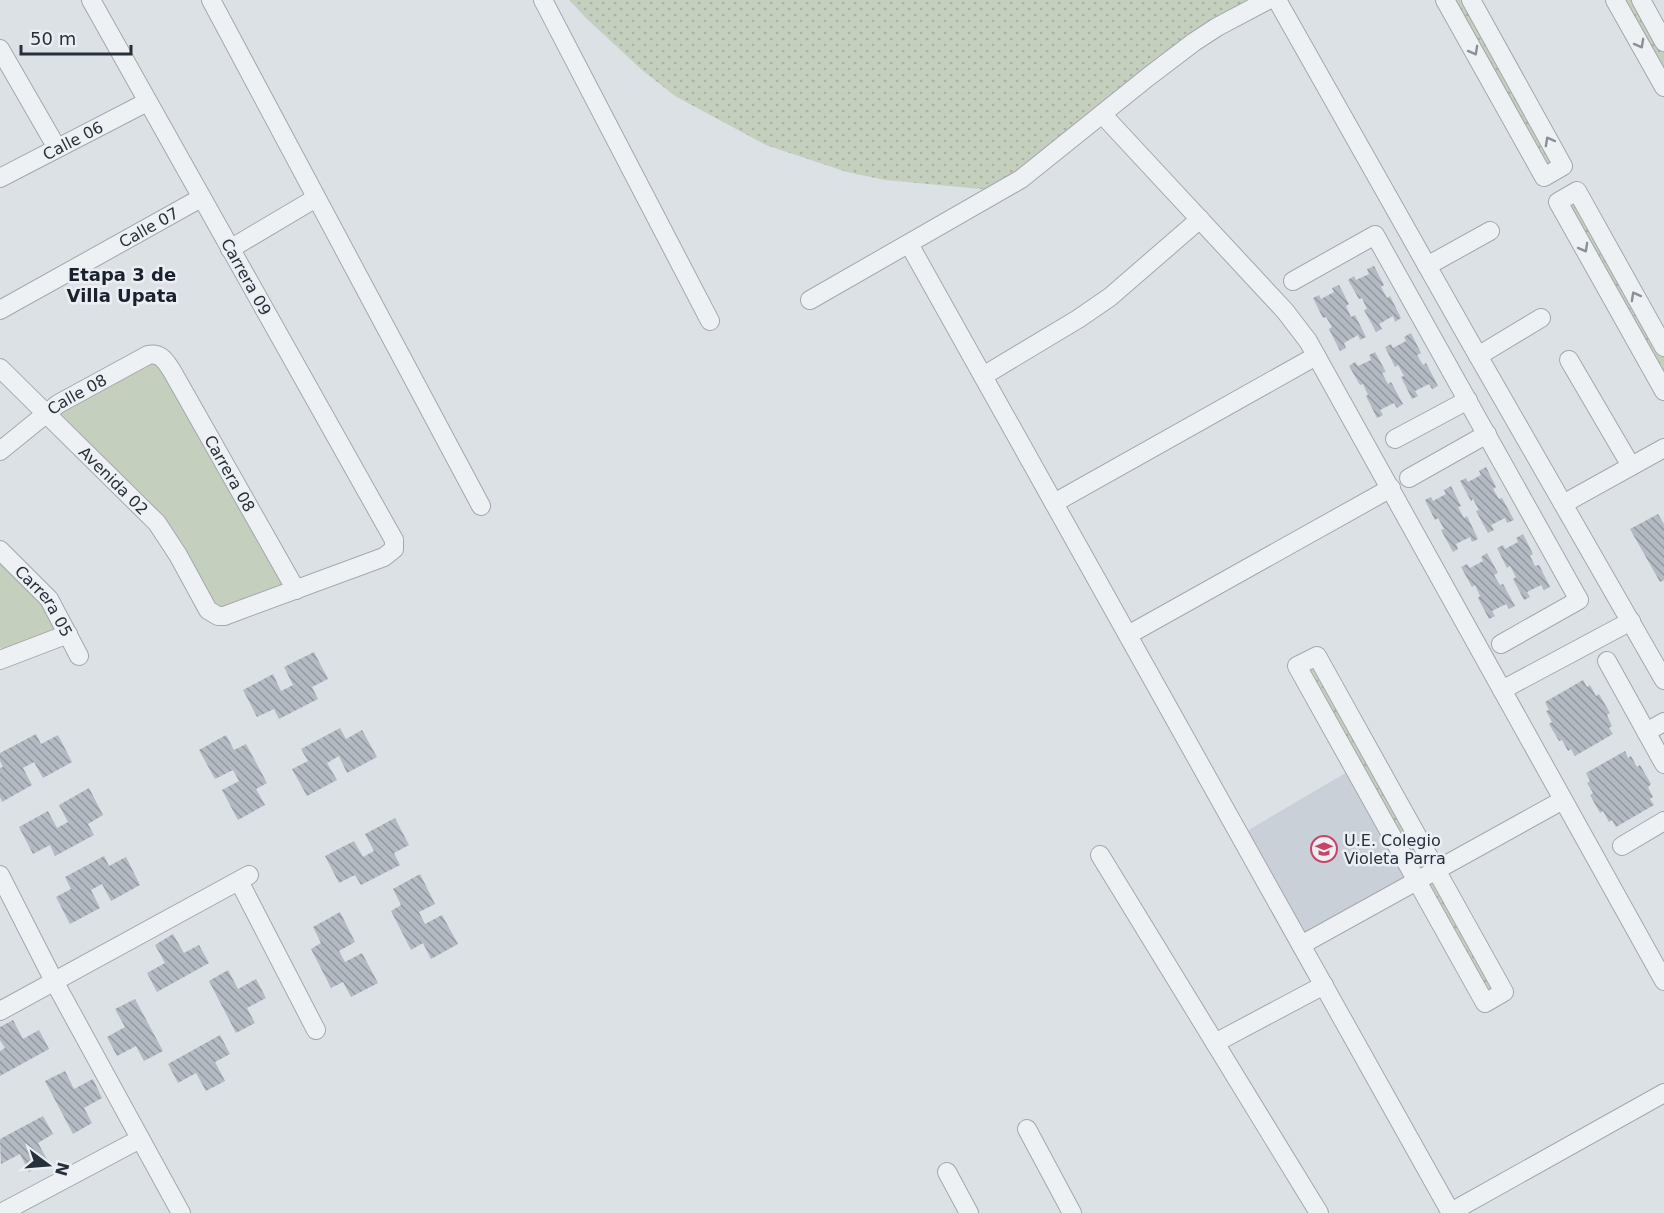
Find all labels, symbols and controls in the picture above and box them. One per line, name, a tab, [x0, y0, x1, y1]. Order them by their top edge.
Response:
scale bar	[21, 18, 130, 56]
text: 50 m	[30, 28, 76, 49]
one-way arrow	[1633, 37, 1644, 48]
one-way arrow	[1466, 45, 1478, 55]
street label: Calle 06	[40, 117, 106, 164]
one-way arrow	[1545, 137, 1556, 147]
street label: Calle 07	[115, 203, 182, 251]
street label: Carrera 09	[217, 235, 275, 319]
one-way arrow	[1576, 242, 1588, 252]
district label: Etapa 3 de Villa Upata	[67, 264, 177, 306]
one-way arrow	[1631, 291, 1643, 302]
street label: Calle 08	[43, 370, 110, 418]
street label: Carrera 08	[201, 432, 259, 515]
street label: Avenida 02	[75, 442, 152, 519]
street label: Carrera 05	[11, 561, 77, 640]
place label: U.E. Colegio Violeta Parra	[1344, 831, 1446, 868]
school or university icon: U.E. Colegio Violeta Parra	[1309, 834, 1339, 864]
north arrow	[18, 1135, 78, 1195]
text: N	[51, 1160, 73, 1178]

